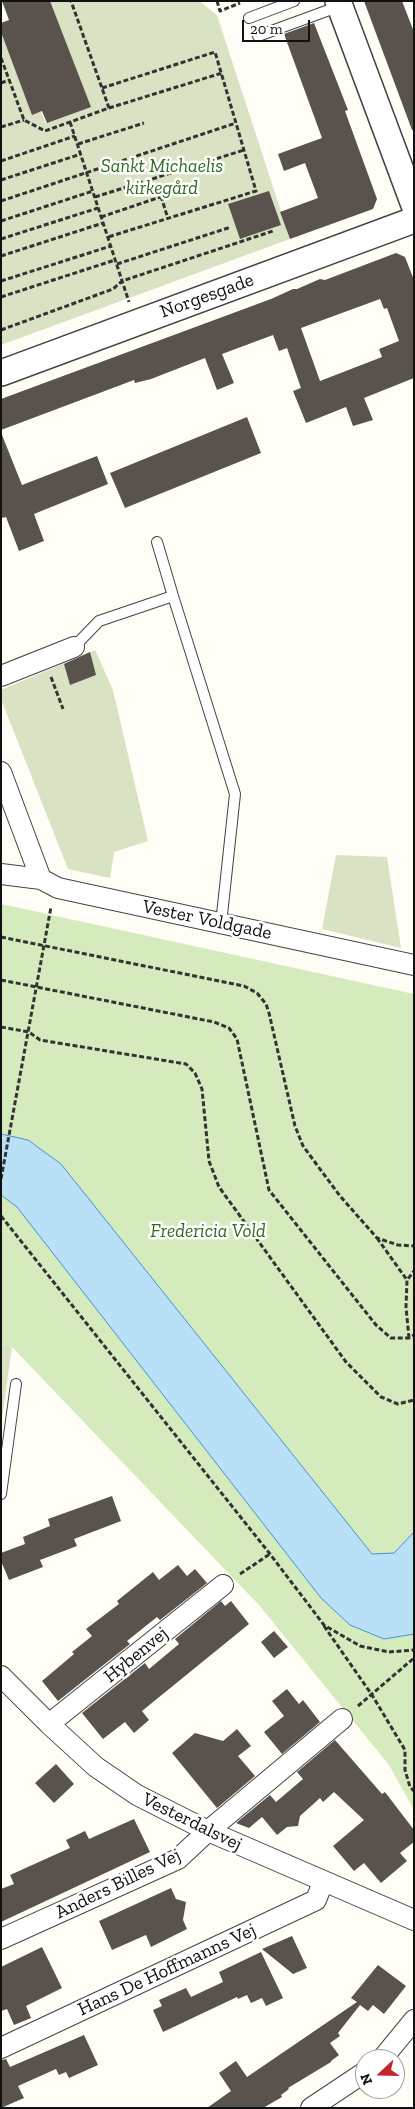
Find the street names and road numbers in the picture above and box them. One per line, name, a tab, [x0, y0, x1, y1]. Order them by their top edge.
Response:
street label: Norgesgade	[157, 269, 257, 323]
street label: Vester Voldgade	[140, 895, 274, 945]
street label: Hybenvej	[99, 1622, 173, 1688]
street label: Vesterdalsvej	[138, 1788, 246, 1856]
street label: Anders Billes Vej	[52, 1844, 184, 1924]
street label: Hans De Hoffmanns Vej	[74, 1919, 260, 2021]

